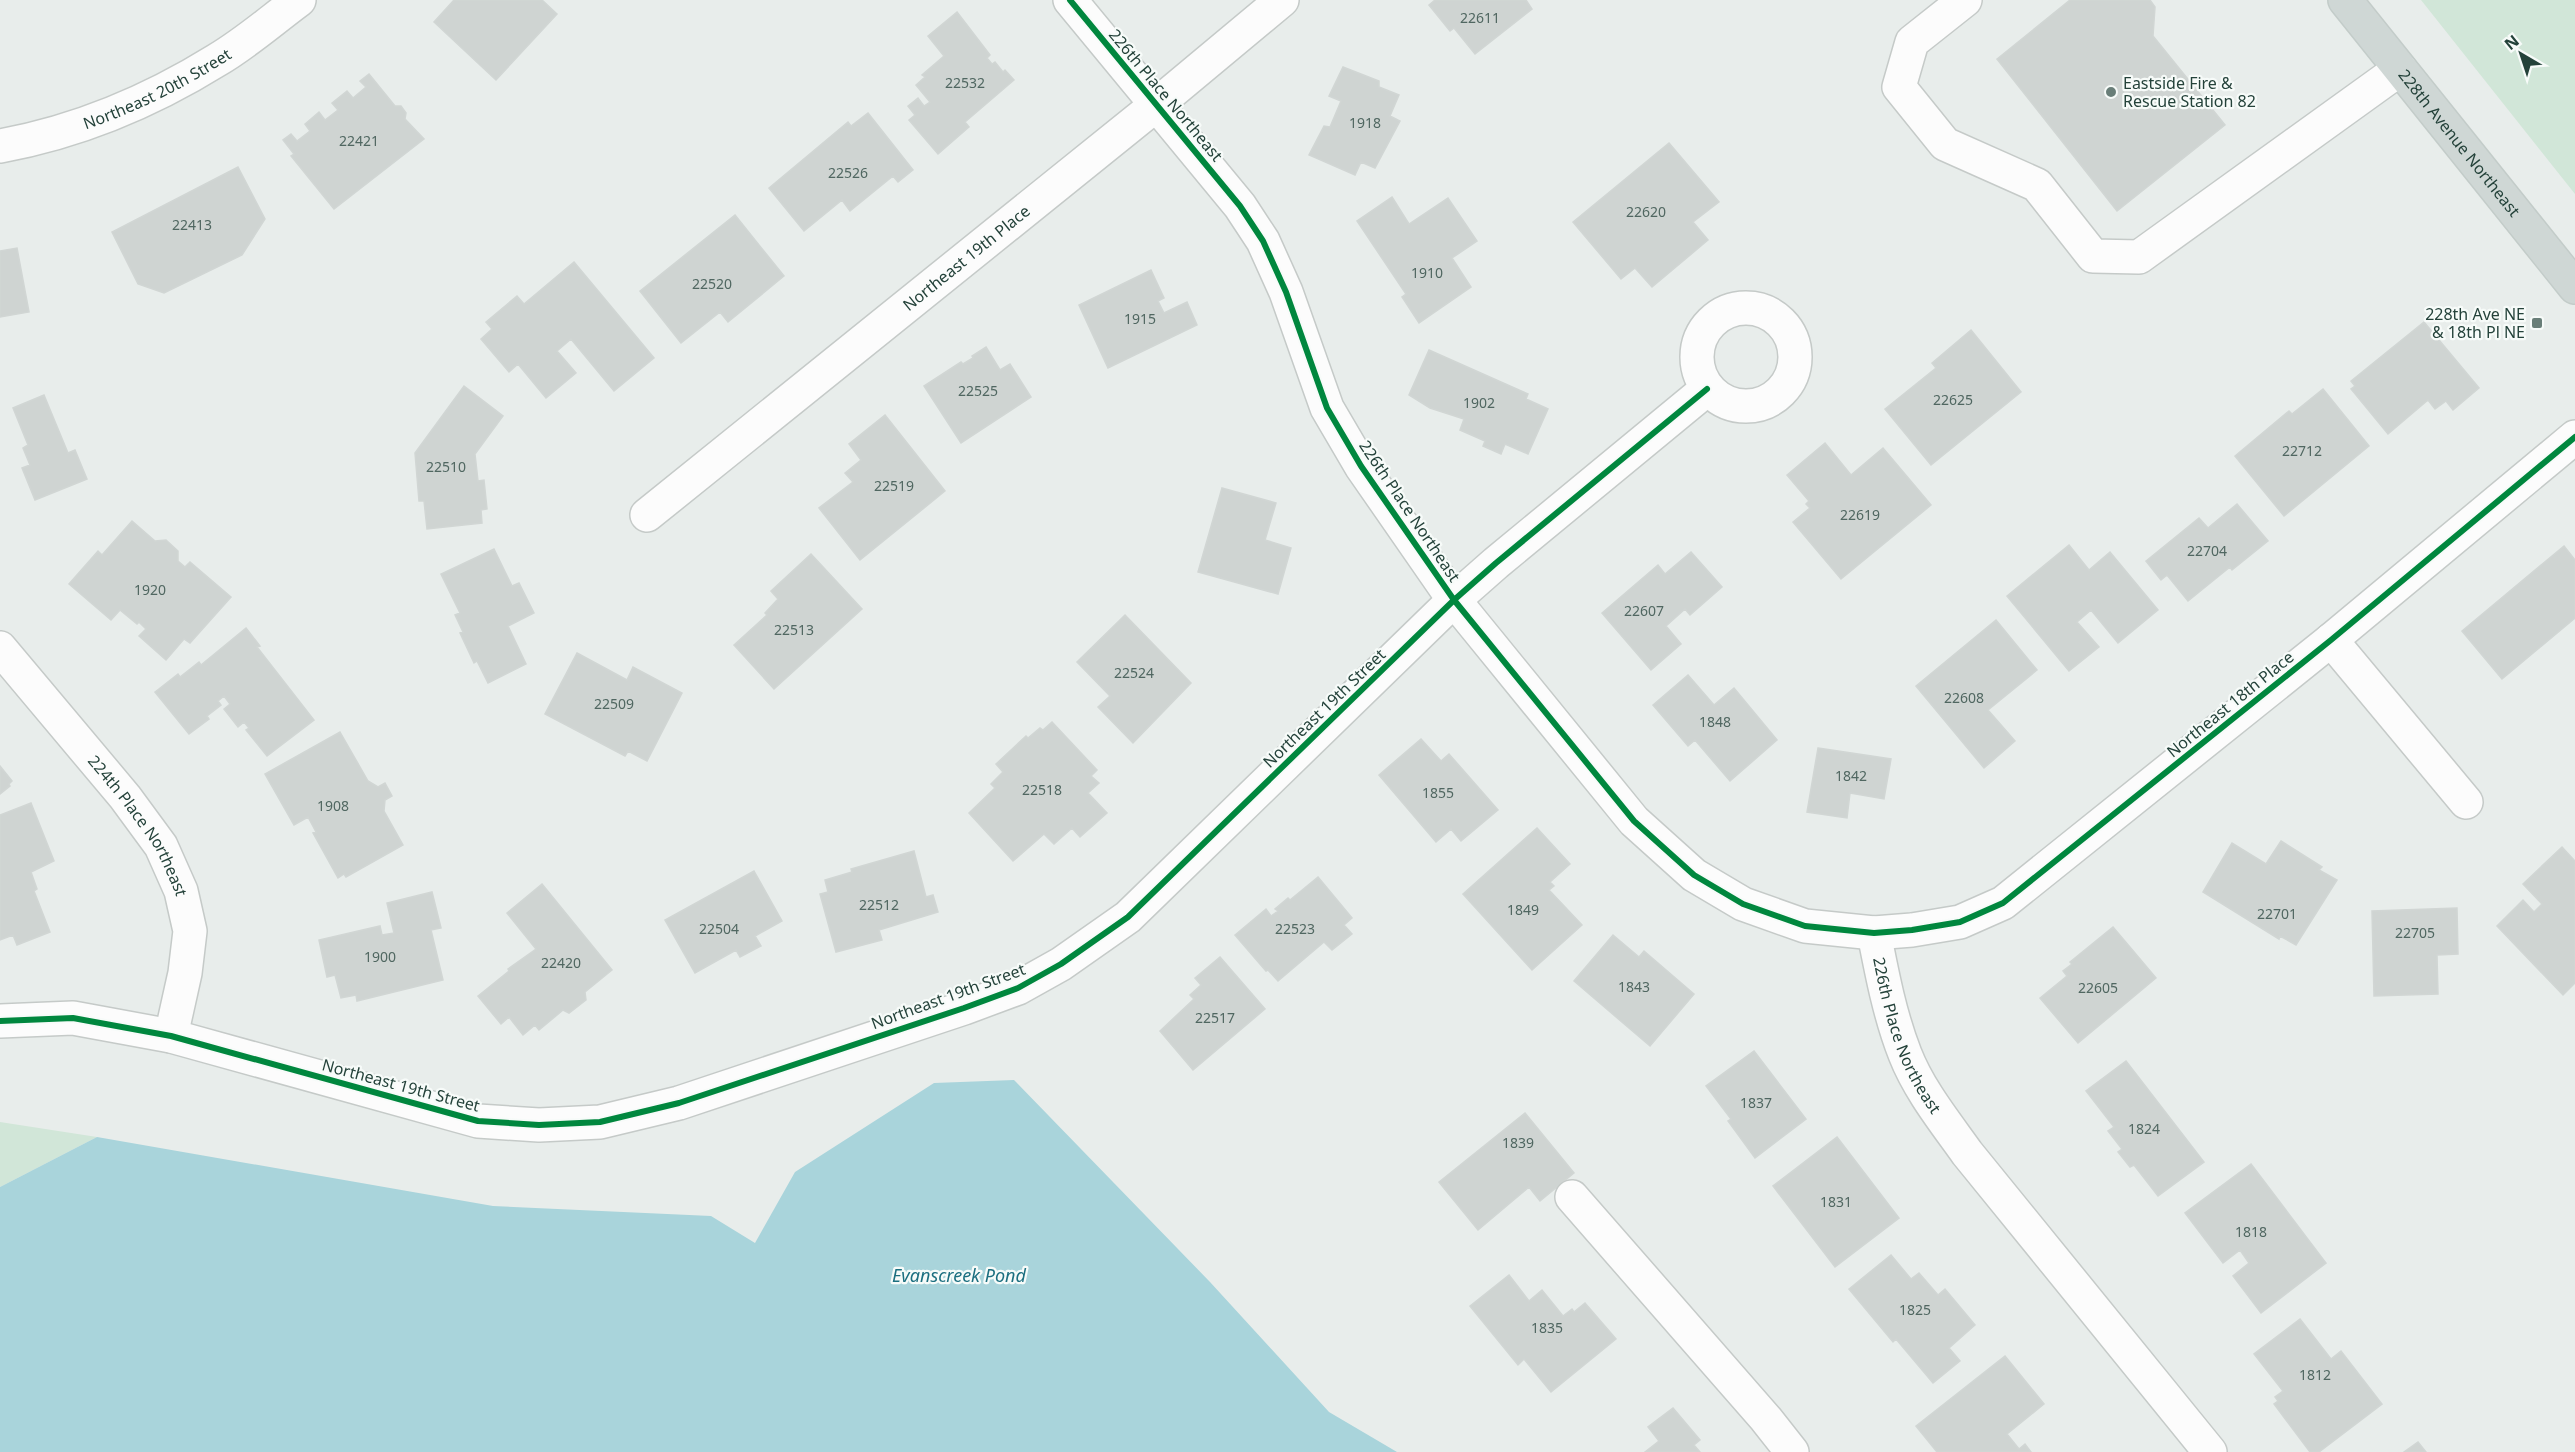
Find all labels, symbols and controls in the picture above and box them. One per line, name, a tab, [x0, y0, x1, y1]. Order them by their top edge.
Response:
house number: 22611	[1460, 8, 1500, 27]
street label: 226th Place Northeast	[1104, 24, 1228, 166]
north arrow	[2491, 24, 2551, 84]
text: N	[2500, 30, 2524, 55]
street label: Northeast 20th Street	[80, 43, 235, 134]
street label: 228th Avenue Northeast	[2394, 64, 2525, 221]
place label: Eastside Fire & Rescue Station 82	[2123, 72, 2256, 112]
house number: 22532	[945, 73, 985, 92]
marker: Eastside Fire & Rescue Station 82	[2104, 85, 2118, 99]
house number: 1918	[1349, 113, 1381, 132]
house number: 22421	[339, 131, 379, 150]
house number: 22526	[828, 163, 868, 182]
street label: Northeast 19th Place	[898, 200, 1035, 316]
house number: 22620	[1626, 202, 1666, 221]
house number: 22413	[172, 215, 212, 234]
house number: 1910	[1411, 263, 1443, 282]
house number: 22520	[692, 274, 732, 293]
place label: 228th Ave NE & 18th Pl NE	[2425, 303, 2525, 343]
house number: 1915	[1124, 309, 1156, 328]
marker: 228th Ave NE & 18th Pl NE	[2530, 316, 2544, 330]
house number: 22525	[958, 381, 998, 400]
house number: 22625	[1933, 390, 1973, 409]
house number: 1902	[1463, 393, 1495, 412]
street label: 226th Place Northeast	[1354, 436, 1466, 586]
house number: 22712	[2282, 441, 2322, 460]
house number: 22510	[426, 457, 466, 476]
house number: 22519	[874, 476, 914, 495]
house number: 22619	[1840, 505, 1880, 524]
house number: 22704	[2187, 541, 2227, 560]
house number: 1920	[134, 580, 166, 599]
house number: 22607	[1624, 601, 1664, 620]
house number: 22513	[774, 620, 814, 639]
street label: Northeast 19th Street	[1258, 643, 1390, 772]
street label: Northeast 18th Place	[2162, 646, 2298, 762]
house number: 22524	[1114, 663, 1154, 682]
house number: 22608	[1944, 688, 1984, 707]
house number: 22509	[594, 694, 634, 713]
house number: 1848	[1699, 712, 1731, 731]
street label: 224th Place Northeast	[83, 750, 193, 898]
house number: 1842	[1835, 766, 1867, 785]
house number: 22518	[1022, 780, 1062, 799]
house number: 1855	[1422, 783, 1454, 802]
house number: 1908	[317, 796, 349, 815]
house number: 22512	[859, 895, 899, 914]
house number: 1849	[1507, 900, 1539, 919]
house number: 22701	[2257, 904, 2297, 923]
house number: 22504	[699, 919, 739, 938]
house number: 22523	[1275, 919, 1315, 938]
house number: 22705	[2395, 923, 2435, 942]
house number: 1900	[364, 947, 396, 966]
house number: 22420	[541, 953, 581, 972]
street label: 226th Place Northeast	[1868, 955, 1947, 1118]
street label: Northeast 19th Street	[868, 958, 1028, 1034]
house number: 1843	[1618, 977, 1650, 996]
house number: 22605	[2078, 978, 2118, 997]
house number: 22517	[1195, 1008, 1235, 1027]
street label: Northeast 19th Street	[320, 1053, 483, 1117]
house number: 1837	[1740, 1093, 1772, 1112]
house number: 1824	[2128, 1119, 2160, 1138]
house number: 1839	[1502, 1133, 1534, 1152]
house number: 1831	[1820, 1192, 1852, 1211]
house number: 1818	[2235, 1222, 2267, 1241]
water label: Evanscreek Pond	[892, 1263, 1026, 1287]
house number: 1825	[1899, 1300, 1931, 1319]
house number: 1835	[1531, 1318, 1563, 1337]
house number: 1812	[2299, 1365, 2331, 1384]

